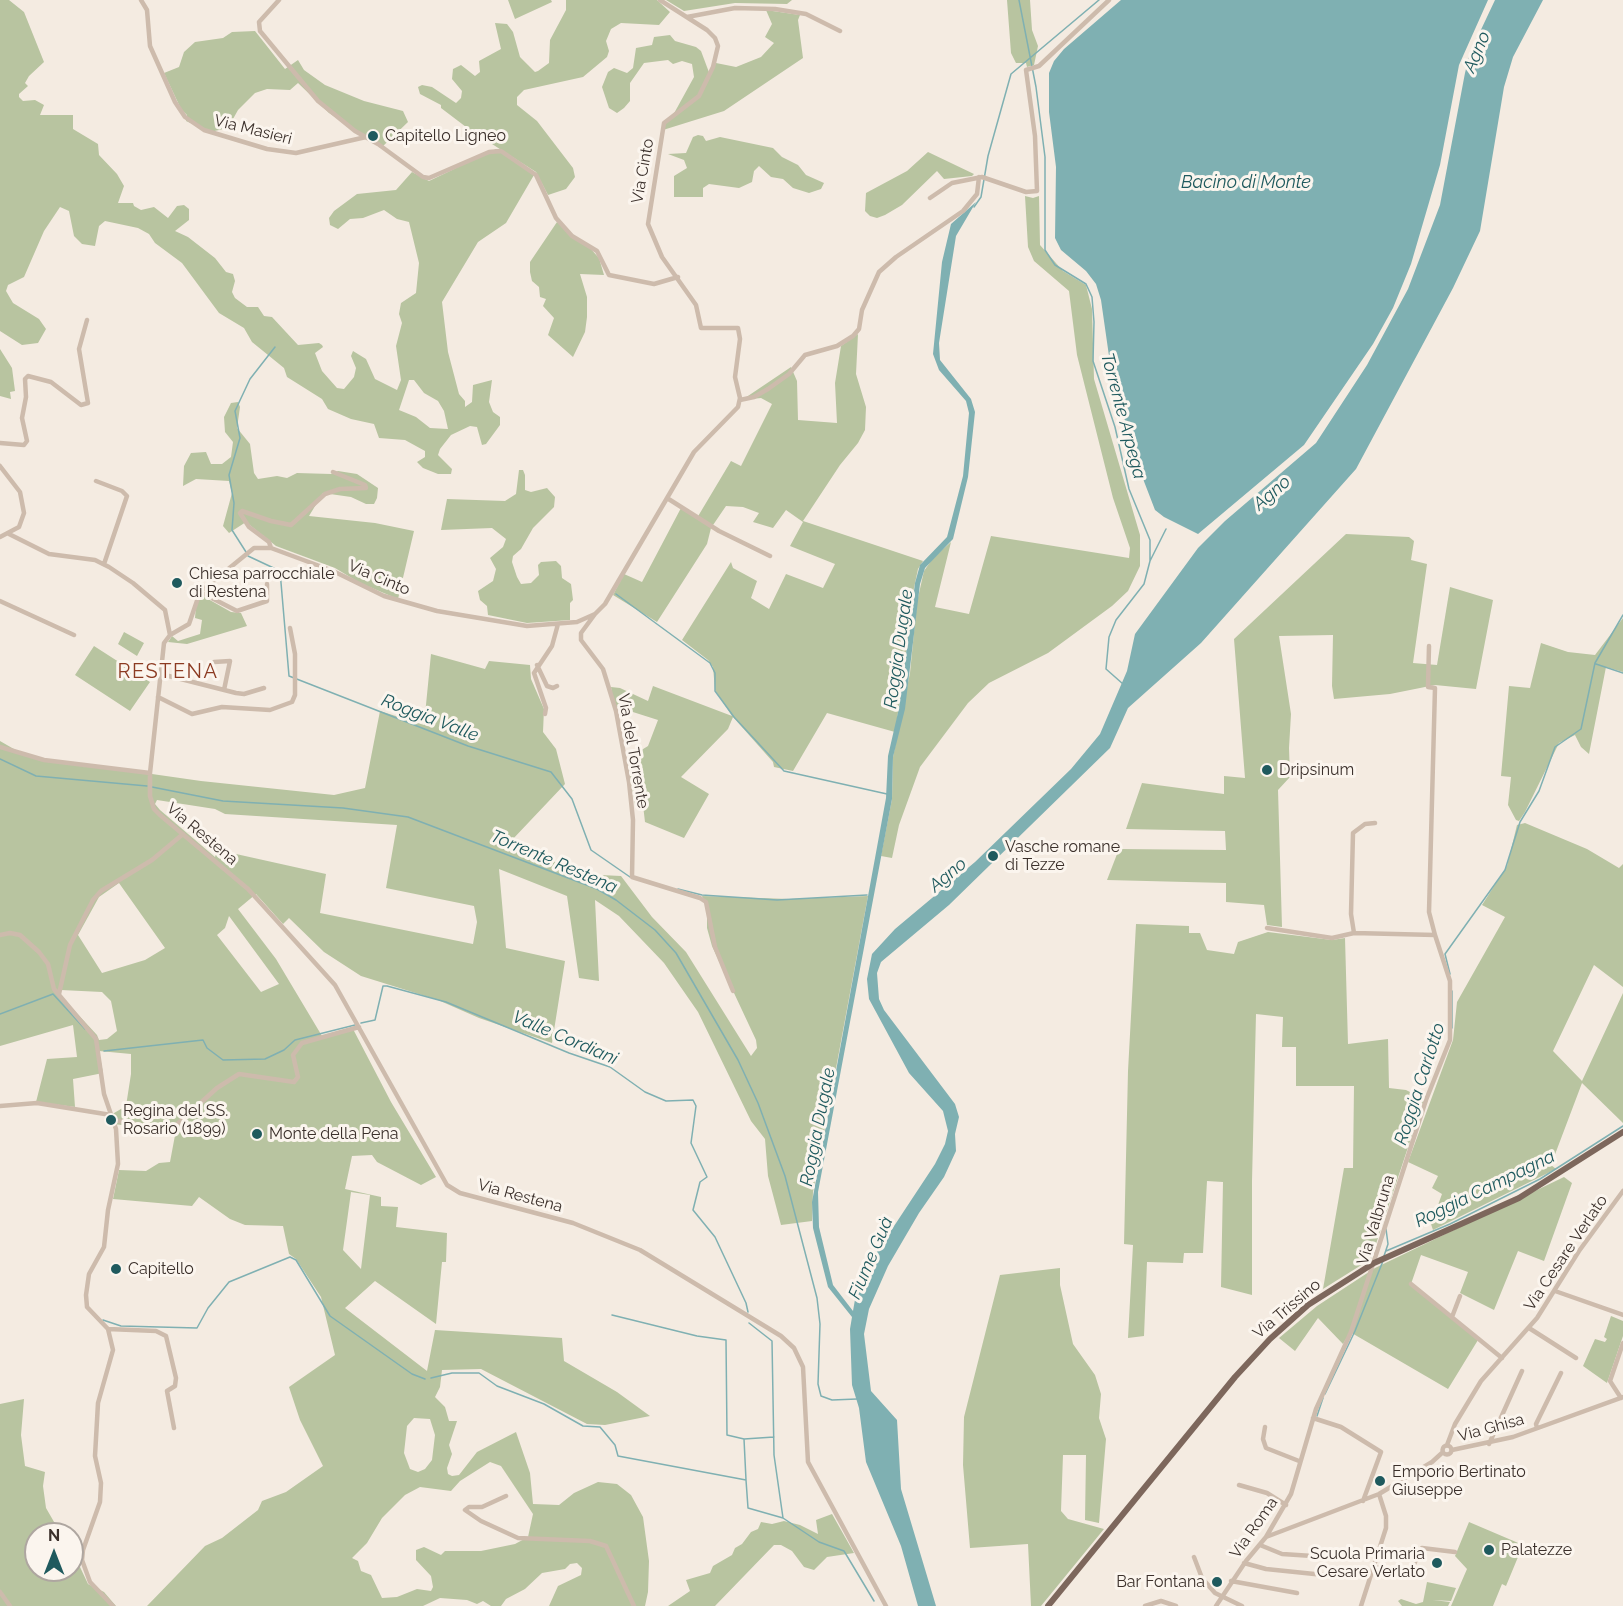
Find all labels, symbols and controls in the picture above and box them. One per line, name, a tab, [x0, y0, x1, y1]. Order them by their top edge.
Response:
water label: Agno	[1459, 28, 1495, 76]
street label: Via Masieri	[212, 111, 294, 149]
place label: Capitello Ligneo	[385, 126, 506, 146]
marker: Capitello Ligneo	[366, 129, 380, 143]
street label: Via Cinto	[628, 137, 658, 205]
water label: Bacino di Monte	[1181, 172, 1311, 194]
water label: Torrente Arpega	[1096, 350, 1150, 482]
water label: Agno	[1249, 471, 1295, 515]
street label: Via Cinto	[345, 556, 413, 600]
place label: Chiesa parrocchiale di Restena	[189, 564, 335, 602]
marker: Chiesa parrocchiale di Restena	[170, 576, 184, 590]
water label: Roggia Dugale	[880, 588, 918, 710]
district label: RESTENA	[117, 660, 219, 684]
water label: Roggia Valle	[378, 690, 482, 746]
street label: Via del Torrente	[613, 692, 653, 810]
place label: Dripsinum	[1279, 760, 1354, 780]
marker: Dripsinum	[1260, 763, 1274, 777]
street label: Via Restena	[162, 799, 242, 869]
water label: Torrente Restena	[487, 826, 621, 898]
place label: Vasche romane di Tezze	[1005, 837, 1120, 875]
marker: Vasche romane di Tezze	[986, 849, 1000, 863]
water label: Agno	[925, 853, 971, 897]
water label: Valle Cordiani	[509, 1006, 621, 1070]
water label: Roggia Carlotto	[1390, 1020, 1450, 1148]
water label: Roggia Dugale	[796, 1066, 840, 1188]
place label: Regina del SS. Rosario (1899)	[123, 1101, 228, 1139]
marker: Regina del SS. Rosario (1899)	[104, 1113, 118, 1127]
place label: Monte della Pena	[269, 1124, 398, 1144]
marker: Monte della Pena	[250, 1127, 264, 1141]
water label: Roggia Campagna	[1411, 1146, 1559, 1232]
street label: Via Valbruna	[1353, 1173, 1399, 1267]
street label: Via Restena	[475, 1175, 565, 1217]
street label: Via Cesare Verlato	[1520, 1192, 1612, 1314]
water label: Fiume Guà	[844, 1213, 898, 1303]
place label: Capitello	[128, 1259, 194, 1279]
marker: Capitello	[109, 1262, 123, 1276]
street label: Via Trissino	[1249, 1275, 1325, 1343]
street label: Via Ghisa	[1456, 1410, 1526, 1446]
place label: Emporio Bertinato Giuseppe	[1392, 1462, 1526, 1500]
marker: Emporio Bertinato Giuseppe	[1373, 1474, 1387, 1488]
street label: Via Roma	[1226, 1494, 1282, 1562]
north arrow	[24, 1522, 84, 1582]
text: N	[48, 1526, 60, 1545]
place label: Palatezze	[1501, 1540, 1572, 1560]
marker: Palatezze	[1482, 1543, 1496, 1557]
place label: Scuola Primaria Cesare Verlato	[1310, 1544, 1425, 1582]
marker: Scuola Primaria Cesare Verlato	[1430, 1556, 1444, 1570]
place label: Bar Fontana	[1116, 1572, 1205, 1592]
marker: Bar Fontana	[1210, 1575, 1224, 1589]

